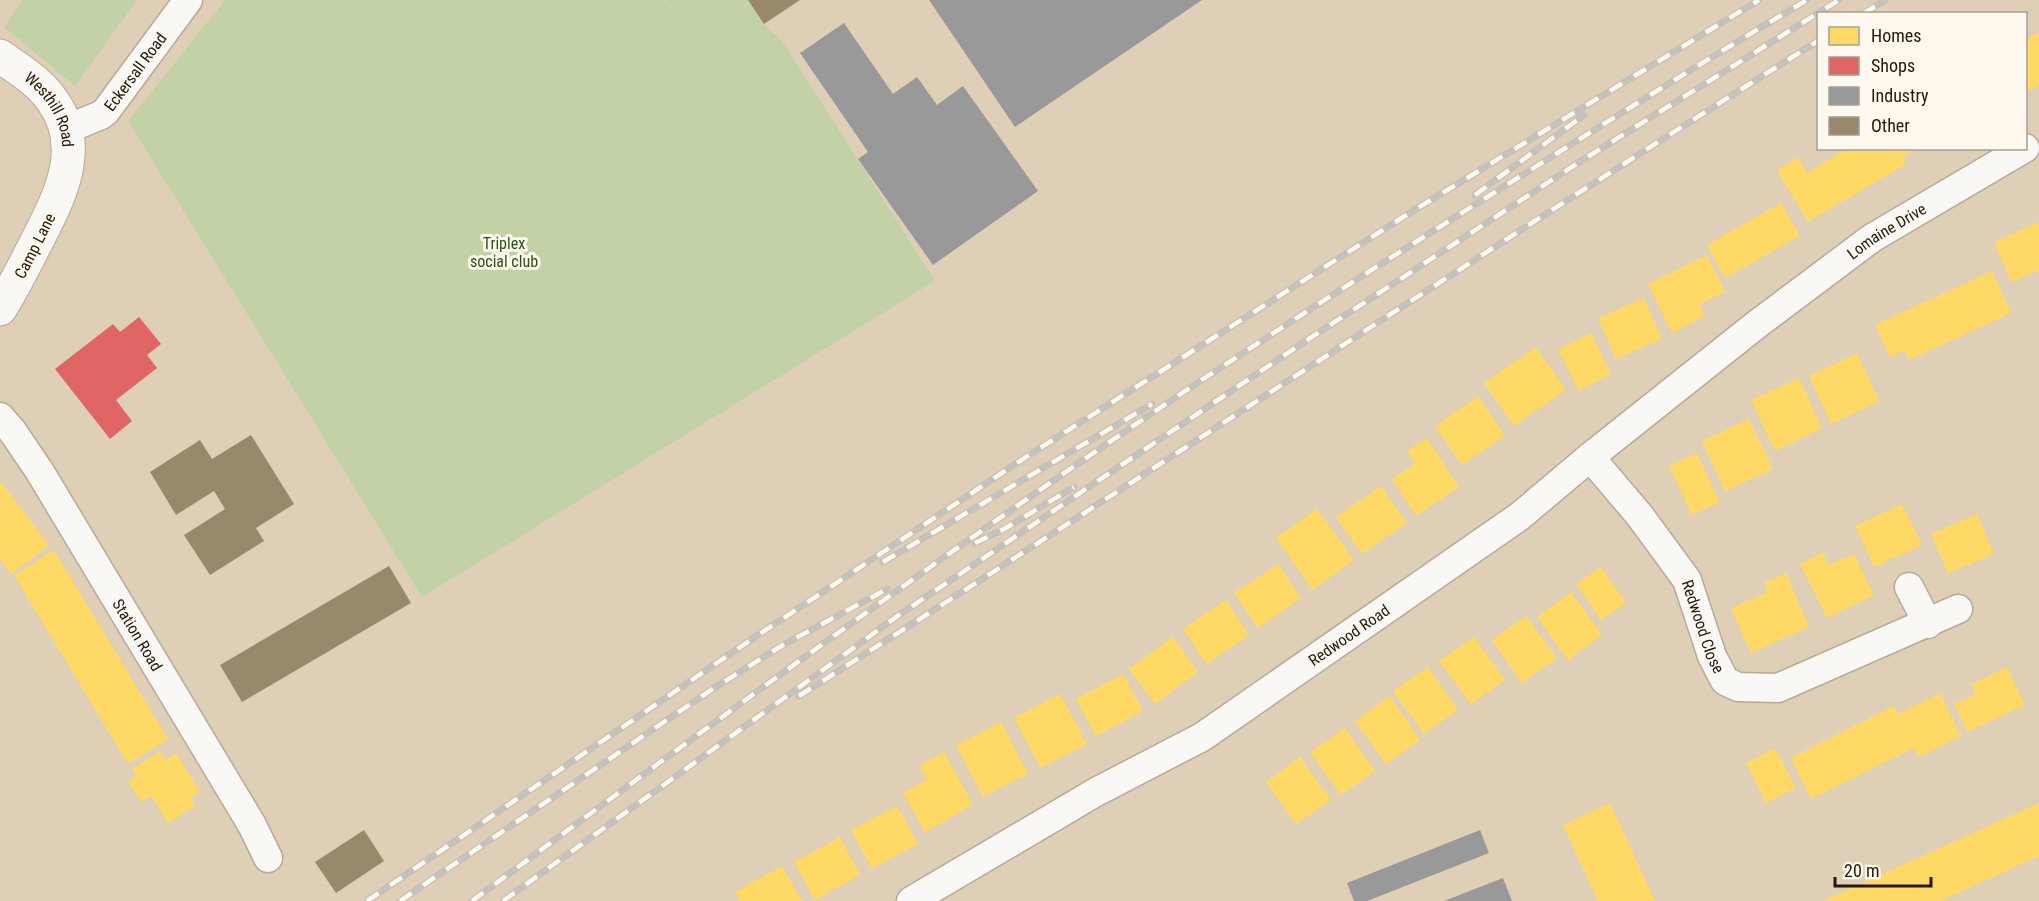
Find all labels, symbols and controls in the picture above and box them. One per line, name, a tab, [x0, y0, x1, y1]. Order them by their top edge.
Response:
legend	[1817, 12, 2027, 150]
text: Homes	[1871, 25, 1921, 46]
street label: Eckersall Road	[100, 29, 170, 115]
text: Shops	[1871, 55, 1915, 76]
street label: Westhill Road	[21, 68, 78, 148]
text: Industry	[1871, 85, 1929, 106]
text: Other	[1871, 115, 1910, 136]
street label: Lomaine Drive	[1843, 199, 1929, 263]
street label: Camp Lane	[10, 210, 60, 282]
park label: Triplex social club	[470, 234, 538, 271]
street label: Redwood Close	[1678, 577, 1729, 676]
street label: Station Road	[109, 595, 167, 674]
street label: Redwood Road	[1305, 600, 1393, 670]
scale bar	[1835, 850, 1931, 888]
text: 20 m	[1844, 860, 1879, 881]

